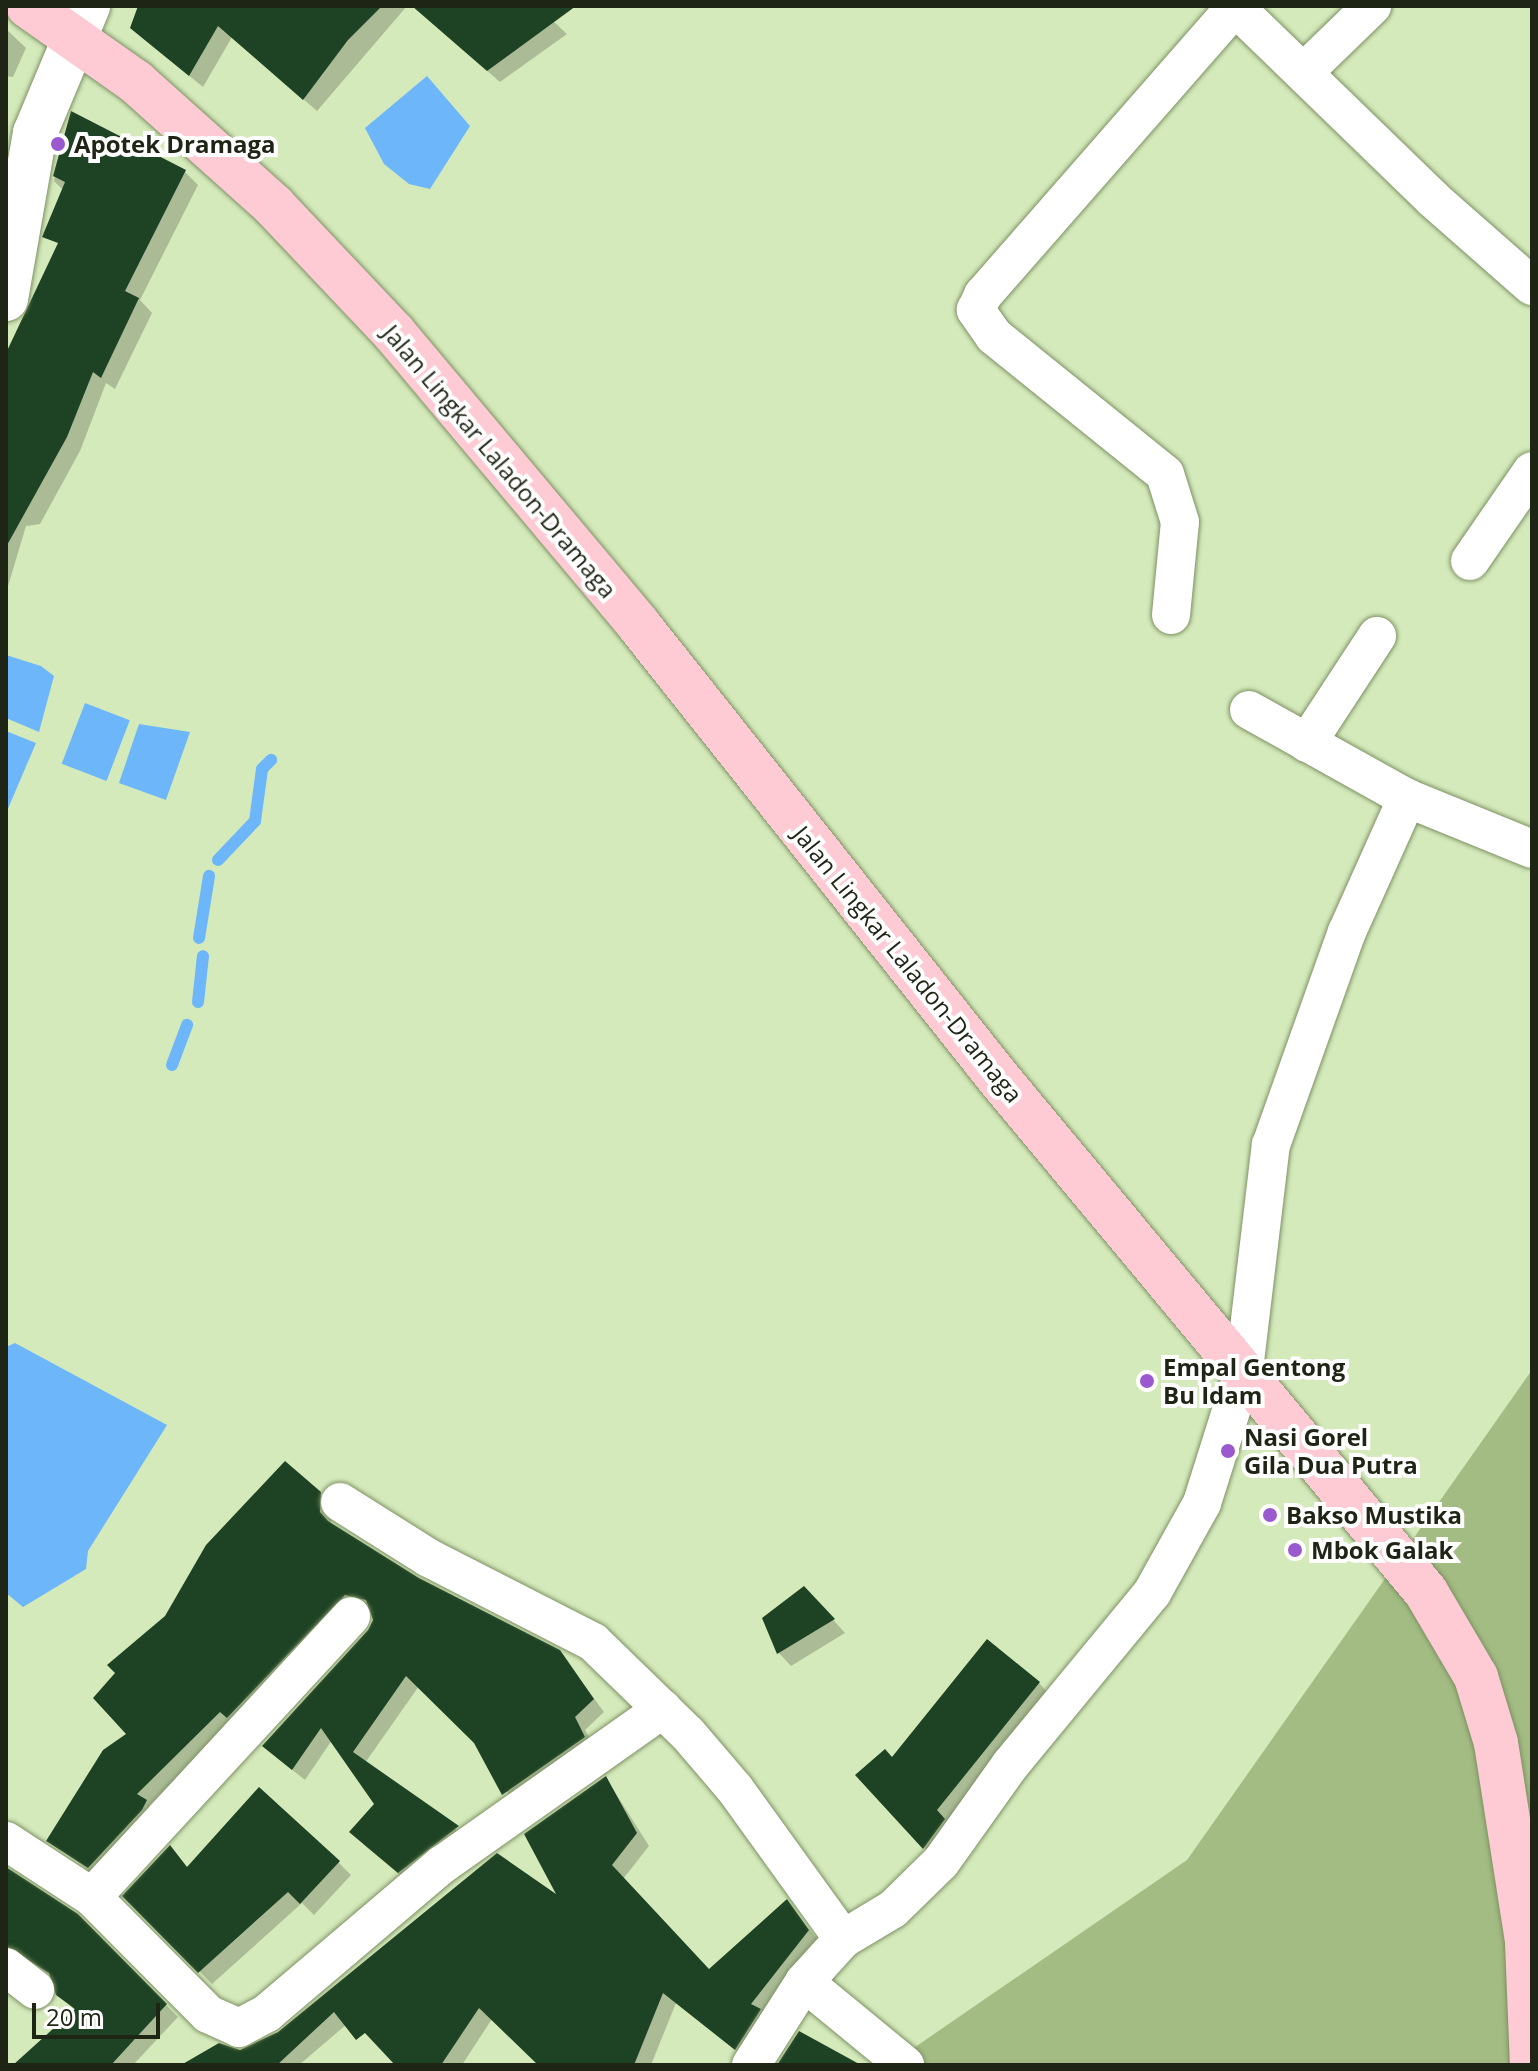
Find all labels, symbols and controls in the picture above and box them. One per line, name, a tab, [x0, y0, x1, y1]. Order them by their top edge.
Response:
place label: Apotek Dramaga	[74, 130, 276, 158]
marker: Apotek Dramaga	[49, 135, 67, 153]
street label: Jalan Lingkar Laladon-Dramaga	[377, 319, 623, 603]
street label: Jalan Lingkar Laladon-Dramaga	[787, 820, 1029, 1108]
place label: Empal Gentong Bu Idam	[1163, 1353, 1345, 1409]
marker: Empal Gentong Bu Idam	[1138, 1372, 1156, 1390]
place label: Nasi Gorel Gila Dua Putra	[1244, 1423, 1418, 1479]
marker: Nasi Gorel Gila Dua Putra	[1219, 1442, 1237, 1460]
place label: Bakso Mustika	[1286, 1501, 1462, 1529]
marker: Bakso Mustika	[1261, 1506, 1279, 1524]
place label: Mbok Galak	[1311, 1536, 1453, 1564]
marker: Mbok Galak	[1286, 1541, 1304, 1559]
scale bar	[36, 1987, 164, 2037]
text: 20 m	[46, 2000, 102, 2033]

